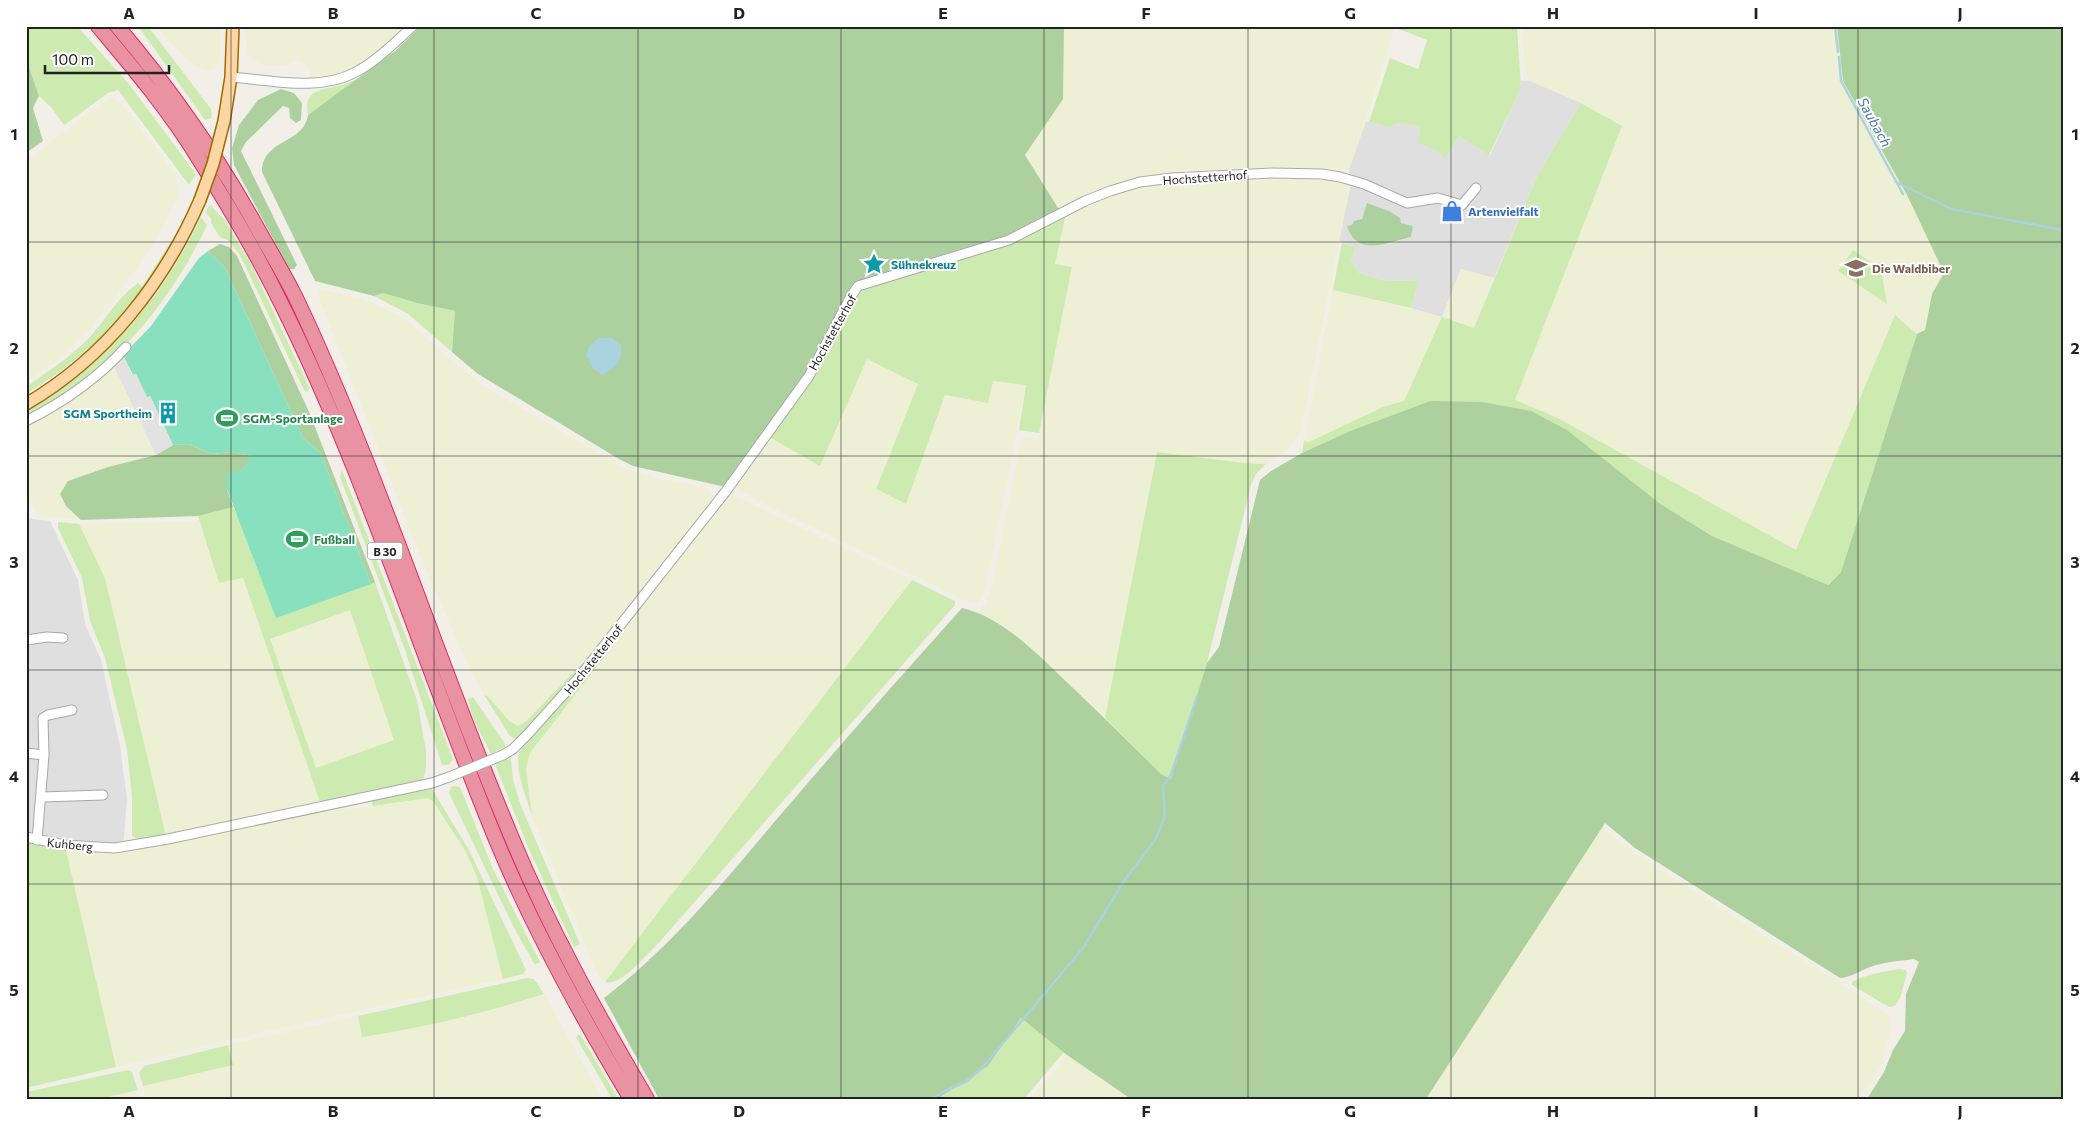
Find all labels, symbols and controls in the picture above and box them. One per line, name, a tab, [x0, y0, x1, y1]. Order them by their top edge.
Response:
text: A	[123, 3, 135, 22]
text: B	[328, 3, 339, 22]
text: C	[531, 3, 542, 22]
text: D	[733, 3, 745, 22]
text: E	[938, 3, 948, 22]
text: F	[1141, 3, 1151, 22]
text: G	[1344, 3, 1356, 22]
text: H	[1547, 3, 1559, 22]
text: I	[1753, 3, 1759, 22]
text: J	[1957, 3, 1963, 22]
scale bar	[45, 42, 169, 74]
text: 100 m	[52, 50, 94, 68]
water label: Saubach	[1854, 94, 1896, 150]
text: 1	[10, 124, 18, 143]
text: 1	[2071, 124, 2079, 143]
street label: Hochstetterhof	[1162, 167, 1248, 187]
shop icon: Artenvielfalt	[1439, 198, 1465, 224]
place label: Artenvielfalt	[1468, 204, 1539, 218]
place icon: Sühnekreuz	[861, 251, 887, 277]
school or university icon: Die Waldbiber	[1843, 255, 1869, 281]
place label: Sühnekreuz	[891, 257, 956, 271]
place label: Die Waldbiber	[1872, 261, 1950, 275]
street label: Hochstetterhof	[805, 291, 859, 373]
text: 2	[9, 338, 19, 357]
text: 2	[2070, 338, 2080, 357]
building icon: SGM Sportheim	[155, 400, 181, 426]
sports icon: SGM-Sportanlage	[214, 405, 240, 431]
place label: SGM Sportheim	[64, 406, 152, 420]
place label: SGM-Sportanlage	[243, 411, 343, 425]
sports icon: Fußball	[284, 526, 310, 552]
place label: Fußball	[314, 532, 355, 546]
road number: B 30	[368, 542, 402, 560]
text: 3	[9, 552, 19, 571]
text: 3	[2070, 552, 2080, 571]
street label: Hochstetterhof	[561, 621, 625, 696]
text: 4	[9, 766, 19, 785]
text: 4	[2070, 766, 2080, 785]
street label: Kuhberg	[46, 835, 94, 853]
text: 5	[9, 980, 19, 999]
text: 5	[2070, 980, 2080, 999]
text: A	[123, 1101, 135, 1120]
text: B	[328, 1101, 339, 1120]
text: C	[531, 1101, 542, 1120]
text: D	[733, 1101, 745, 1120]
text: E	[938, 1101, 948, 1120]
text: F	[1141, 1101, 1151, 1120]
text: G	[1344, 1101, 1356, 1120]
text: H	[1547, 1101, 1559, 1120]
text: I	[1753, 1101, 1759, 1120]
text: J	[1957, 1101, 1963, 1120]

